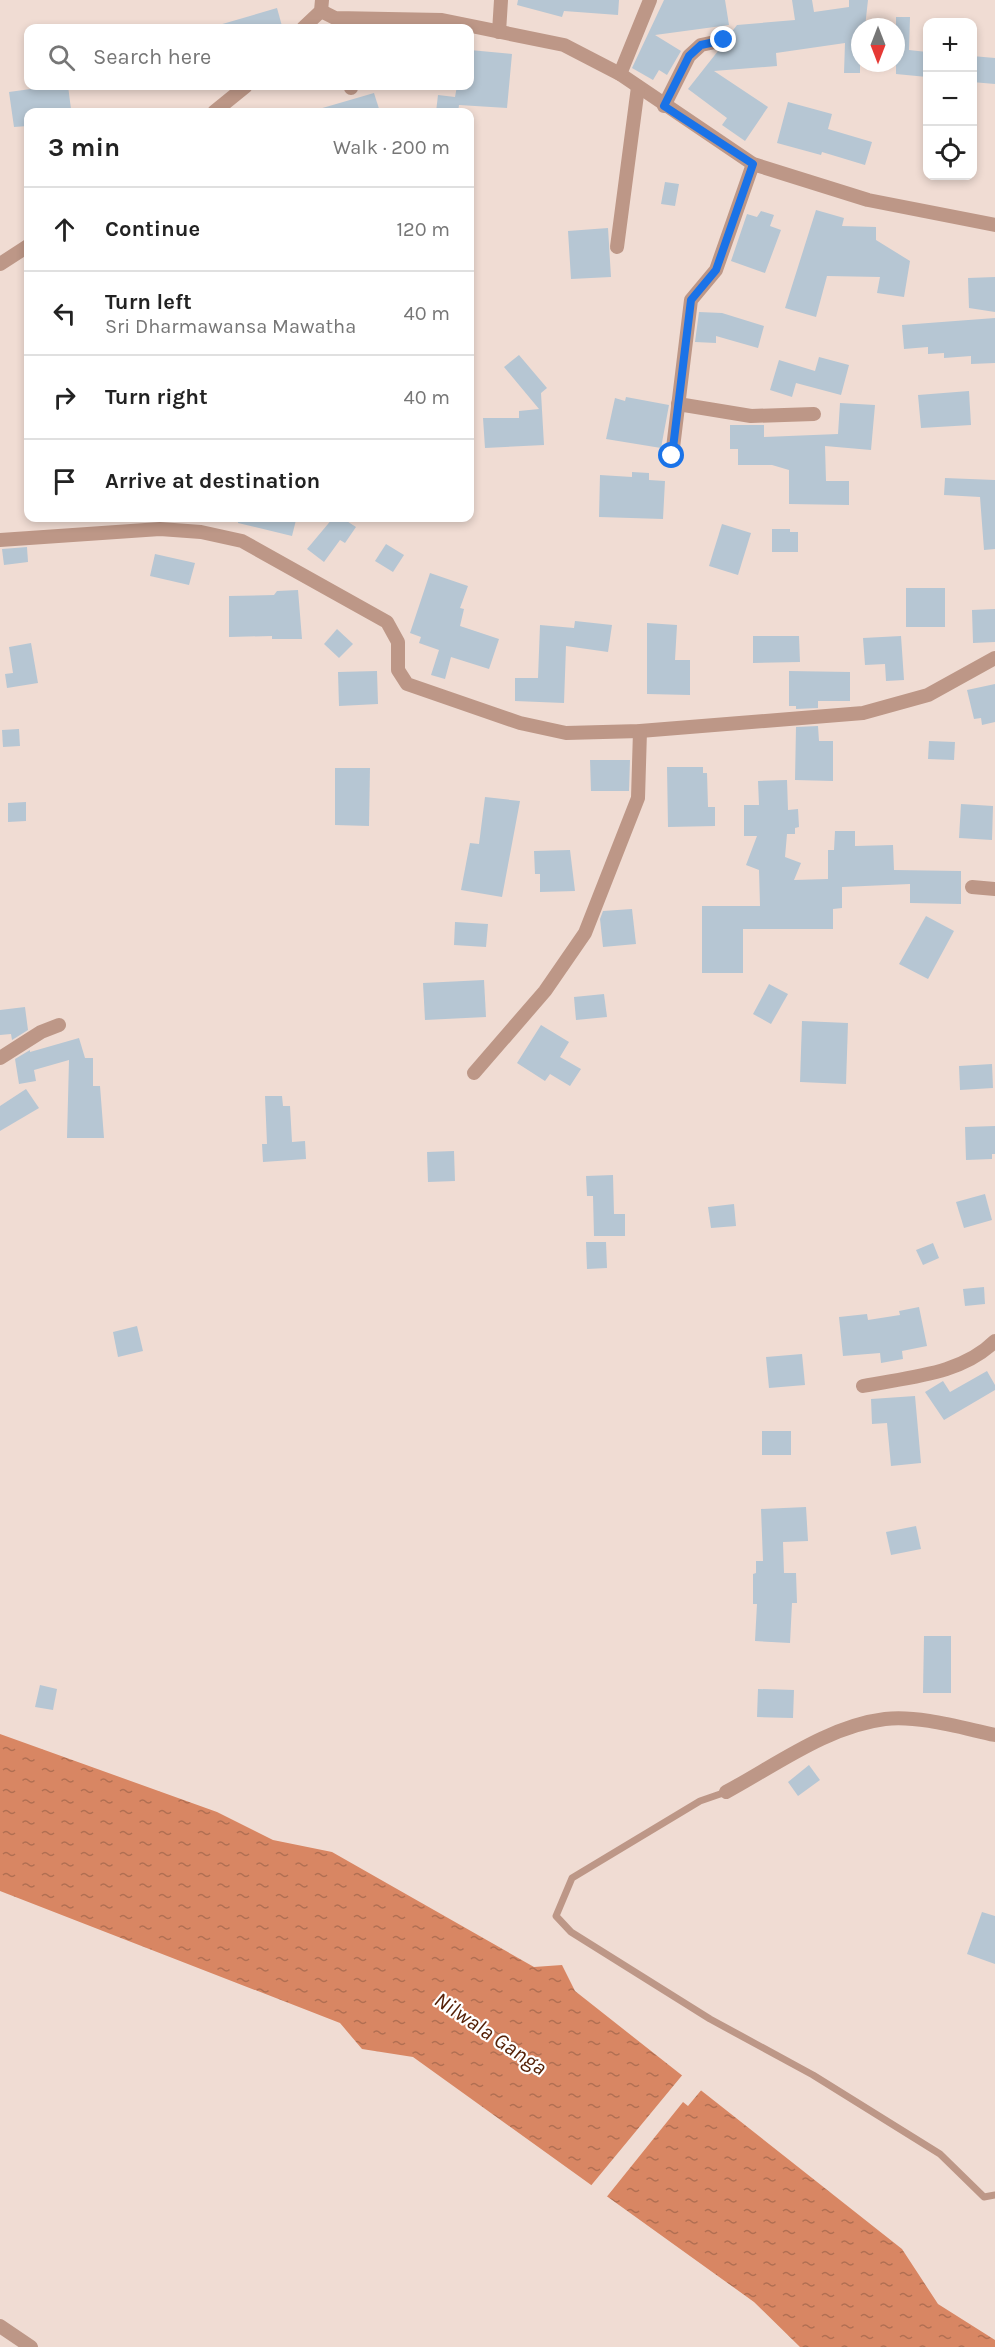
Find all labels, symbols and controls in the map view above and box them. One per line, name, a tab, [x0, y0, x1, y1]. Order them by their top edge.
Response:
north arrow	[851, 18, 905, 72]
map controls	[923, 18, 977, 180]
button: +	[923, 18, 977, 72]
search box	[24, 24, 474, 90]
route end	[710, 26, 736, 52]
icon: search	[45, 41, 78, 74]
text: Search here	[93, 44, 211, 70]
button: −	[923, 72, 977, 126]
button: locate	[923, 126, 977, 180]
text: 3 min	[48, 132, 120, 163]
text: Walk · 200 m	[333, 136, 450, 159]
icon: ahead	[48, 213, 81, 246]
text: Continue	[105, 216, 200, 242]
text: 120 m	[396, 218, 450, 241]
text: Turn left	[105, 289, 192, 315]
icon: left	[48, 297, 81, 330]
text: 40 m	[404, 302, 450, 325]
text: Sri Dharmawansa Mawatha	[105, 315, 356, 338]
icon: right	[48, 381, 81, 414]
text: Turn right	[105, 384, 208, 410]
text: 40 m	[404, 386, 450, 409]
route start	[658, 442, 684, 468]
icon: arrive	[48, 465, 81, 498]
text: Arrive at destination	[105, 468, 320, 494]
water label: Nilwala Ganga	[429, 1987, 552, 2081]

